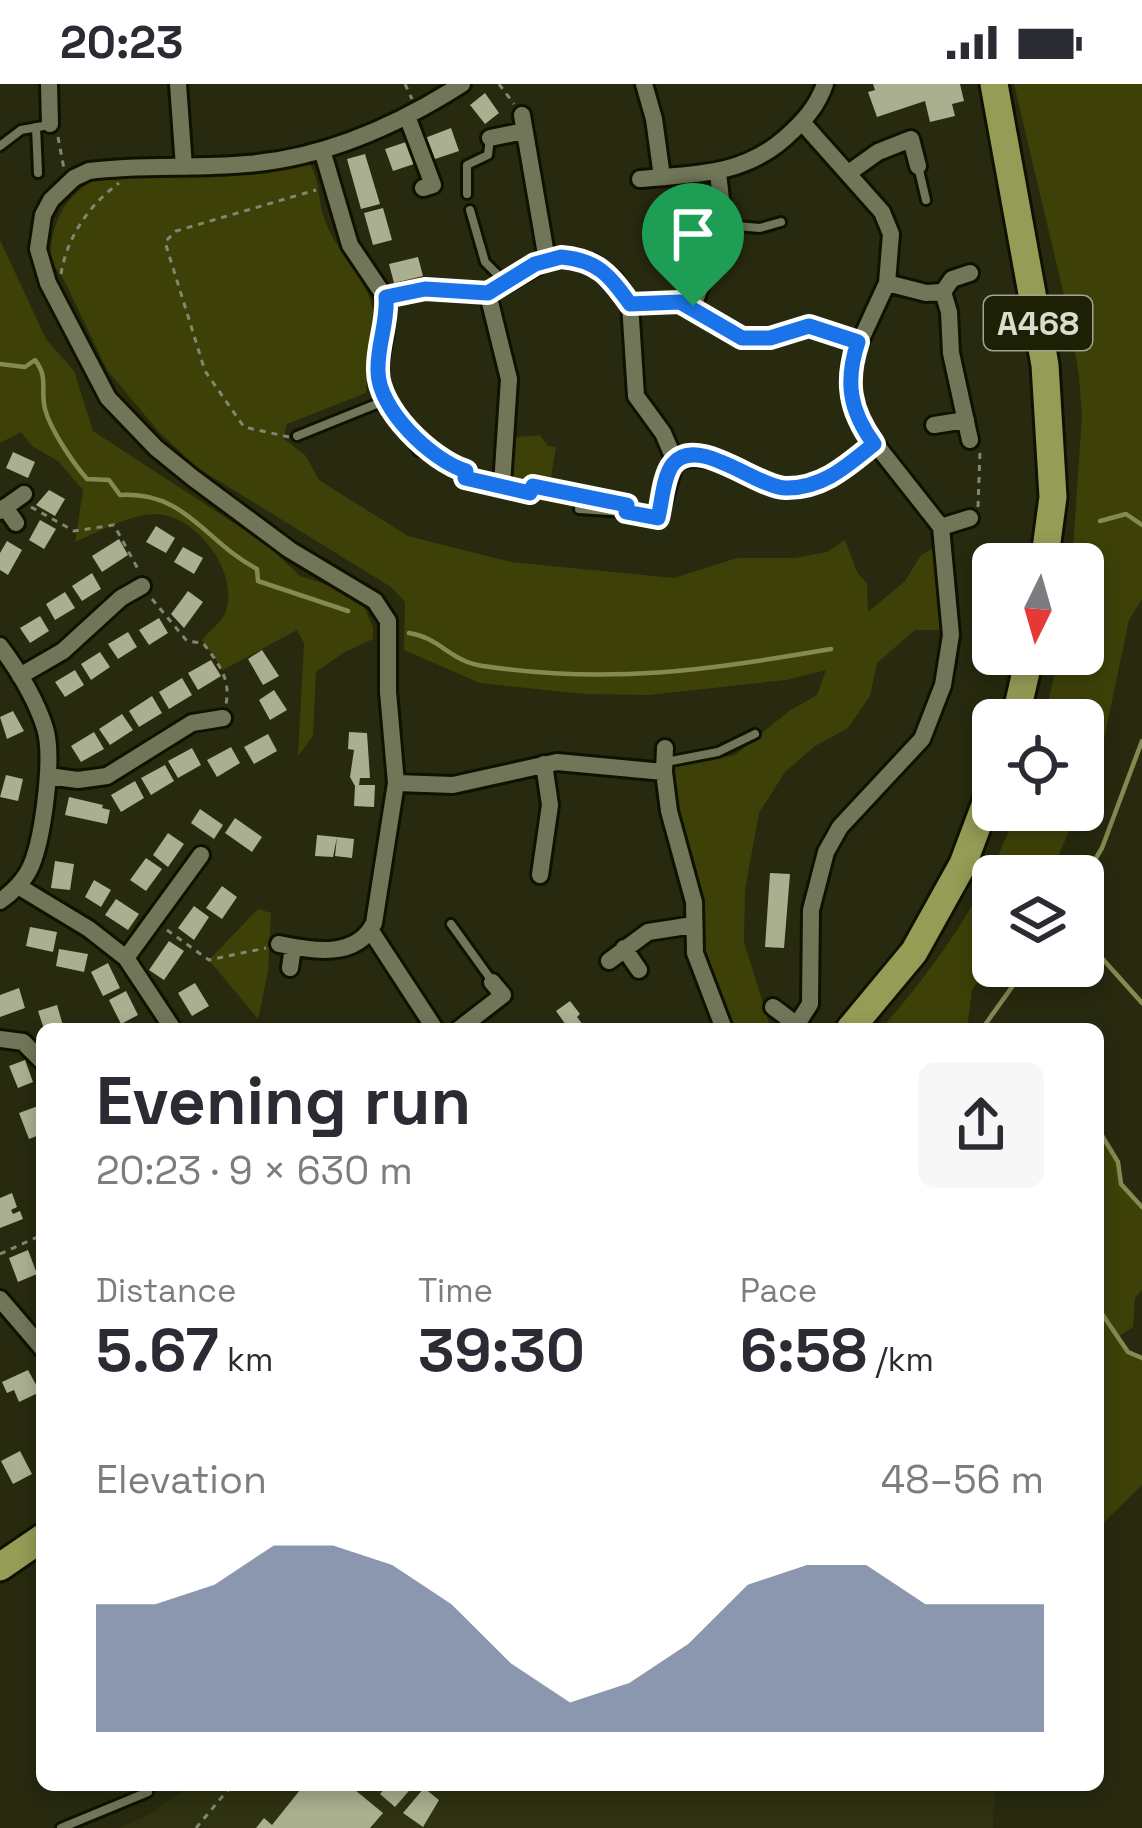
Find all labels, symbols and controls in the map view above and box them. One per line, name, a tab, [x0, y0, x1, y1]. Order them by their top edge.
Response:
text: 20:23	[60, 14, 183, 71]
pin	[642, 183, 744, 306]
icon: arrive	[660, 201, 726, 267]
road number: A468	[984, 296, 1092, 350]
north arrow	[972, 543, 1104, 675]
map controls	[972, 543, 1104, 987]
button: locate	[972, 699, 1104, 831]
button: layers	[972, 855, 1104, 987]
text: Evening run	[96, 1059, 471, 1143]
button: share	[918, 1062, 1044, 1188]
text: 20:23 · 9 × 630 m	[96, 1146, 413, 1195]
text: Distance	[96, 1270, 237, 1312]
text: Time	[418, 1270, 493, 1312]
text: Pace	[740, 1270, 817, 1312]
text: 5.67	[96, 1312, 219, 1389]
text: 39:30	[418, 1312, 585, 1389]
text: 6:58	[740, 1312, 867, 1389]
text: km	[219, 1339, 273, 1381]
text: /km	[867, 1339, 934, 1381]
text: Elevation	[96, 1455, 267, 1504]
text: 48–56 m	[881, 1455, 1044, 1504]

